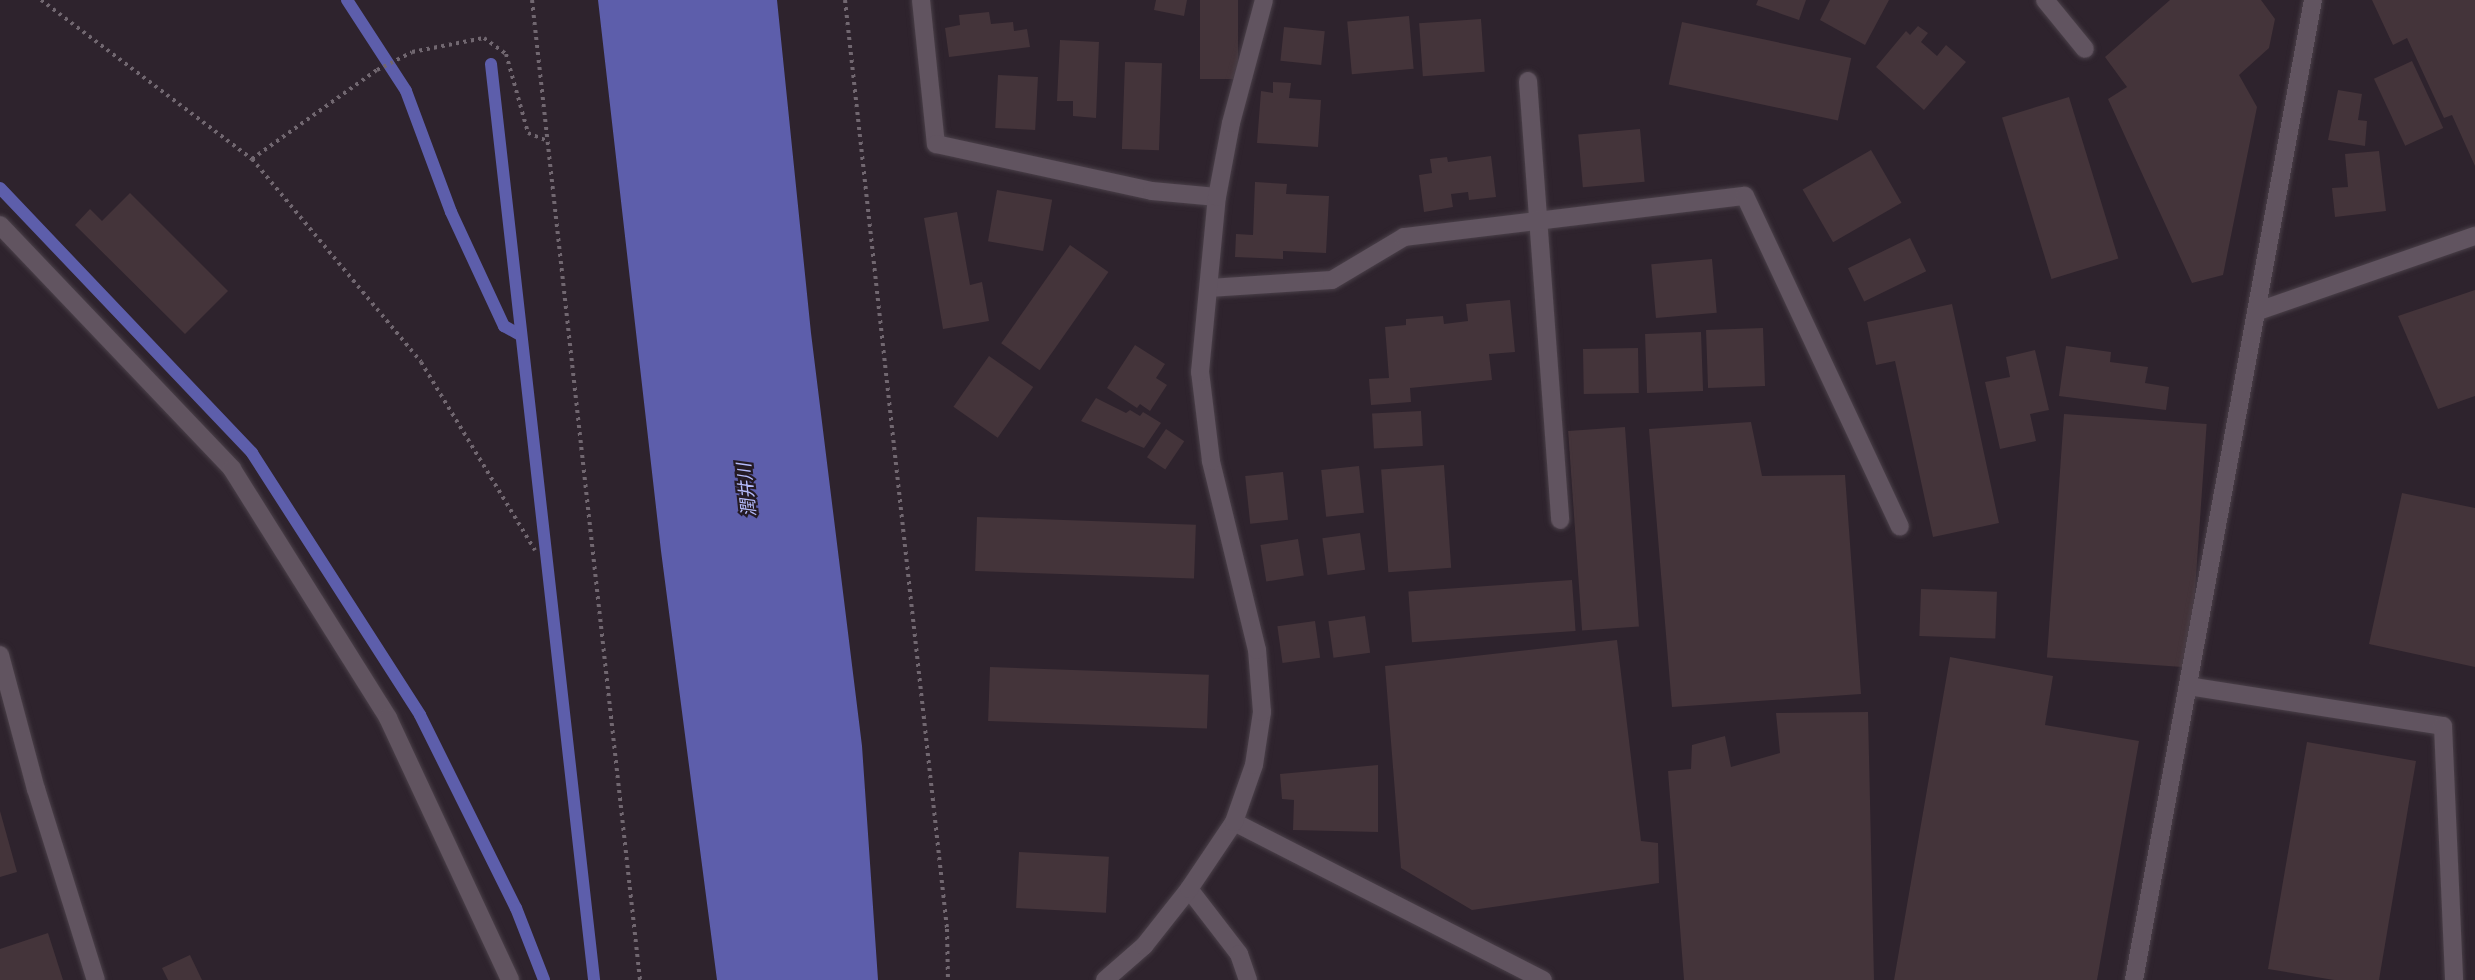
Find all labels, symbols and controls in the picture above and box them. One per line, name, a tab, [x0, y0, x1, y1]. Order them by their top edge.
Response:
water label: 潤井川	[733, 462, 761, 518]

